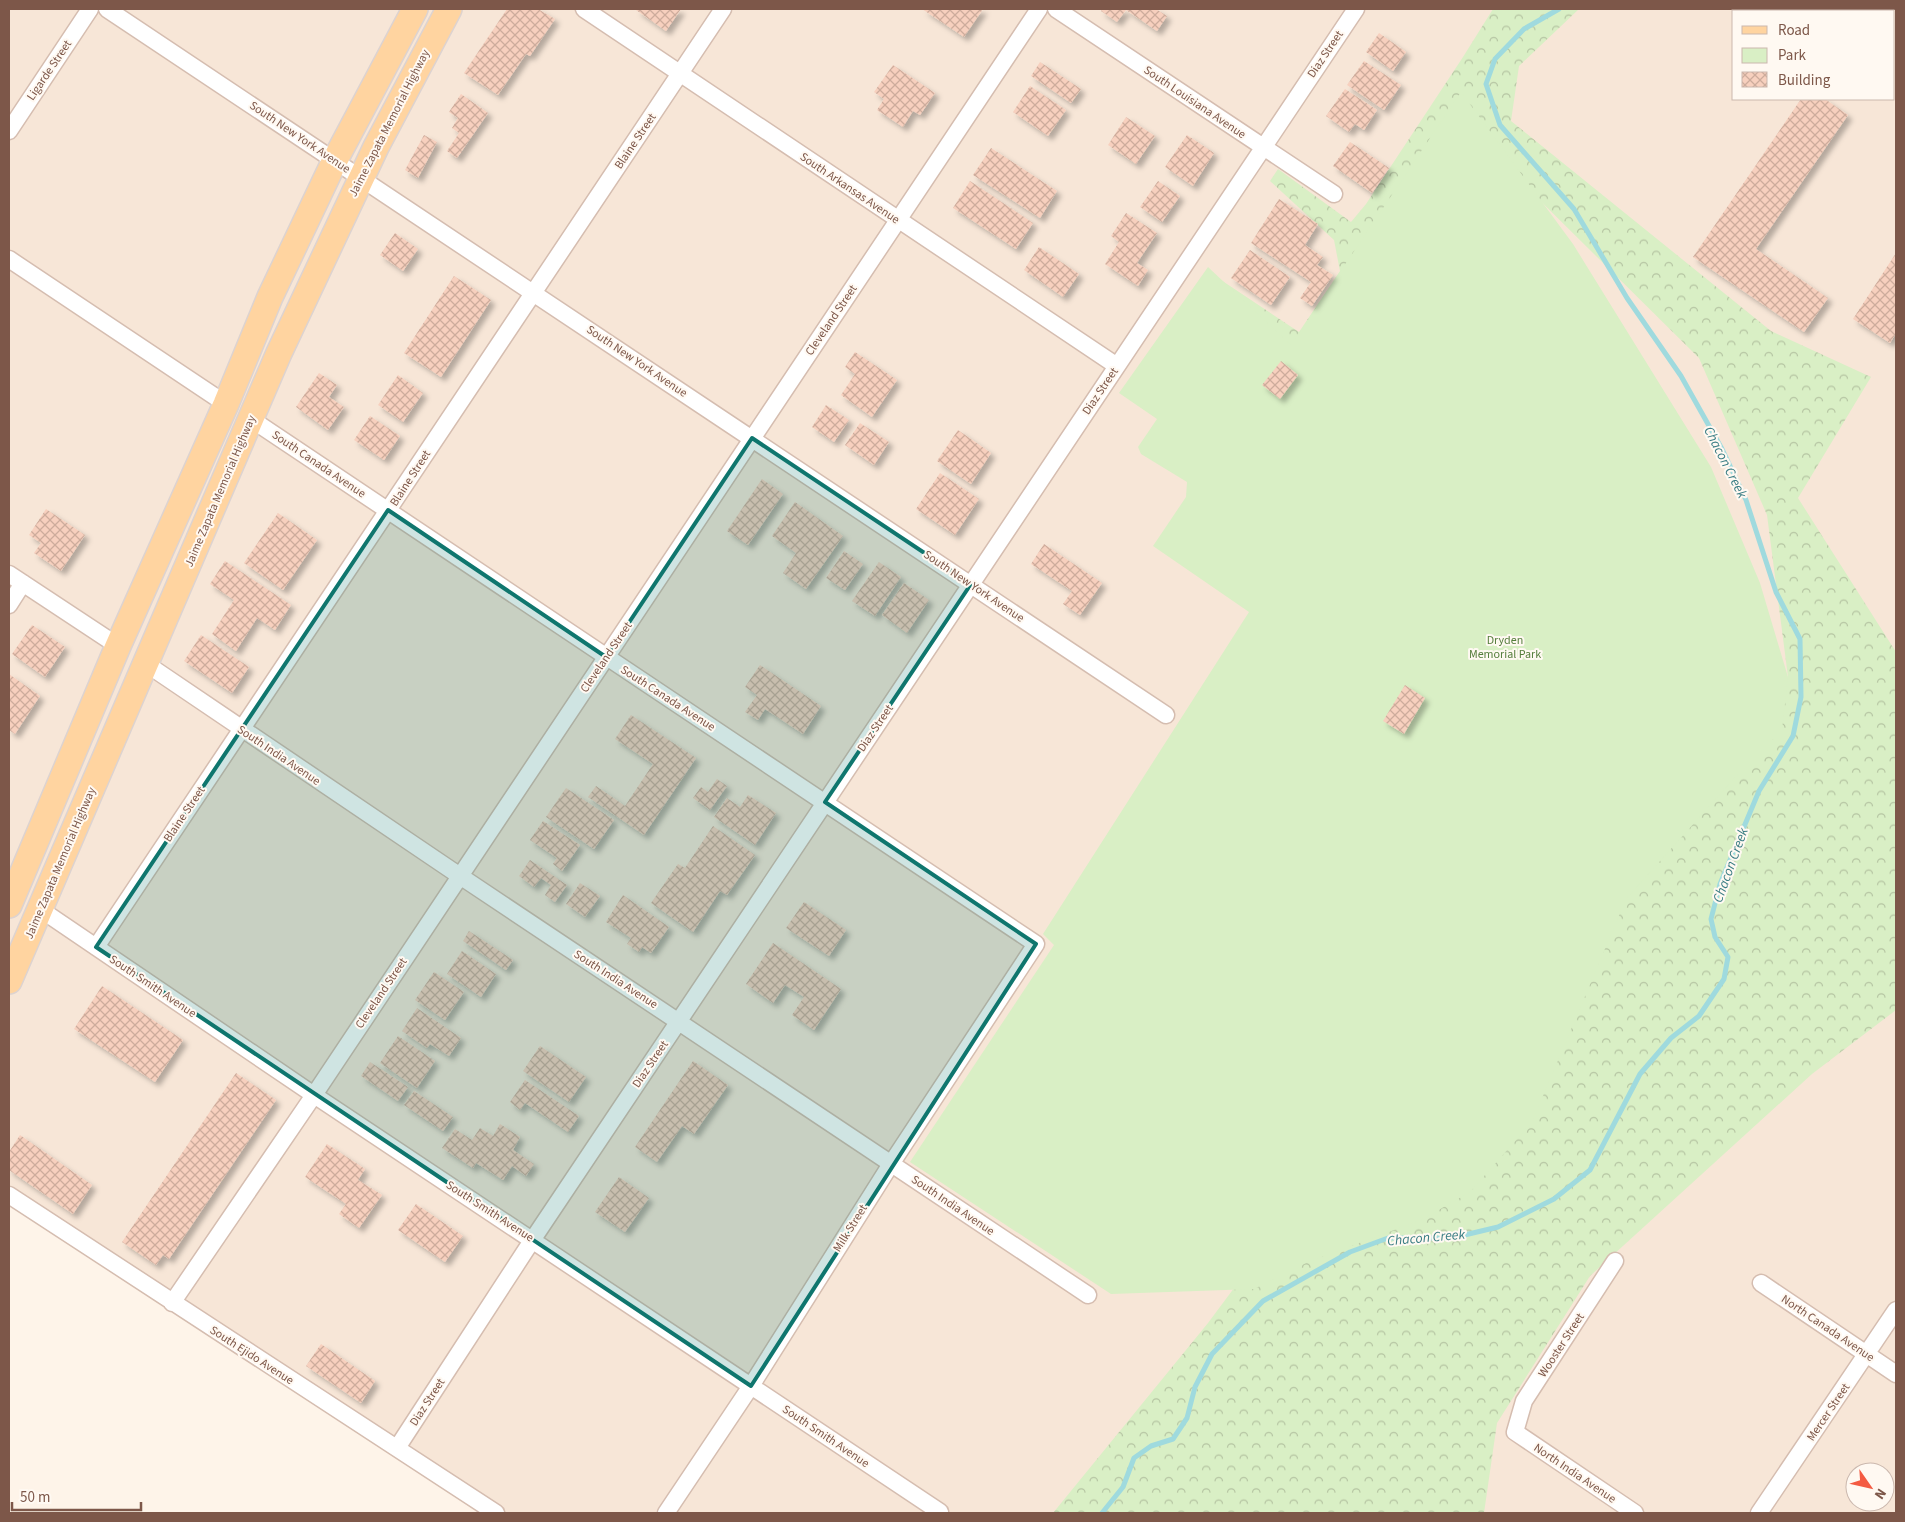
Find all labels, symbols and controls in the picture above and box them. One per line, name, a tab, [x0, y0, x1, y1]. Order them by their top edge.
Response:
legend	[1732, 10, 1895, 100]
text: Road	[1778, 20, 1810, 41]
street label: Diaz Street	[1303, 27, 1348, 81]
street label: Ligarde Street	[23, 37, 76, 104]
text: Park	[1778, 45, 1807, 66]
street label: Jaime Zapata Memorial Highway	[345, 46, 434, 200]
street label: South Louisiana Avenue	[1140, 62, 1249, 143]
text: Building	[1778, 70, 1831, 91]
street label: South New York Avenue	[246, 97, 354, 178]
street label: Blaine Street	[610, 110, 660, 173]
street label: South Arkansas Avenue	[796, 149, 903, 228]
street label: Cleveland Street	[801, 281, 861, 359]
street label: South New York Avenue	[583, 321, 691, 402]
street label: Diaz Street	[1078, 364, 1123, 418]
street label: Jaime Zapata Memorial Highway	[181, 412, 260, 570]
water label: Chacon Creek	[1698, 423, 1752, 502]
street label: South Canada Avenue	[268, 427, 369, 502]
street label: Blaine Street	[386, 447, 435, 510]
street label: South New York Avenue	[920, 546, 1028, 627]
street label: Cleveland Street	[576, 618, 636, 696]
park label: Dryden Memorial Park	[1469, 632, 1541, 663]
street label: South Canada Avenue	[617, 661, 719, 736]
street label: Diaz Street	[853, 701, 898, 755]
street label: South India Avenue	[234, 721, 324, 790]
street label: Blaine Street	[159, 783, 209, 846]
street label: Jaime Zapata Memorial Highway	[21, 784, 100, 942]
water label: Chacon Creek	[1708, 825, 1754, 906]
street label: South India Avenue	[570, 946, 661, 1013]
street label: South Smith Avenue	[106, 951, 200, 1022]
street label: Cleveland Street	[351, 954, 411, 1032]
street label: Diaz Street	[628, 1037, 673, 1091]
street label: South India Avenue	[908, 1171, 998, 1240]
street label: South Smith Avenue	[442, 1177, 537, 1246]
street label: Milk Street	[829, 1201, 872, 1255]
water label: Chacon Creek	[1386, 1225, 1466, 1251]
street label: North Canada Avenue	[1778, 1291, 1878, 1366]
street label: Wooster Street	[1534, 1310, 1589, 1381]
street label: South Ejido Avenue	[206, 1322, 297, 1389]
street label: Diaz Street	[406, 1375, 449, 1430]
street label: Mercer Street	[1803, 1380, 1854, 1445]
street label: South Smith Avenue	[779, 1401, 873, 1472]
street label: North India Avenue	[1530, 1439, 1619, 1507]
north arrow	[1845, 1462, 1895, 1512]
scale bar	[12, 1480, 141, 1512]
text: N	[1869, 1484, 1891, 1503]
text: 50 m	[20, 1487, 50, 1508]

